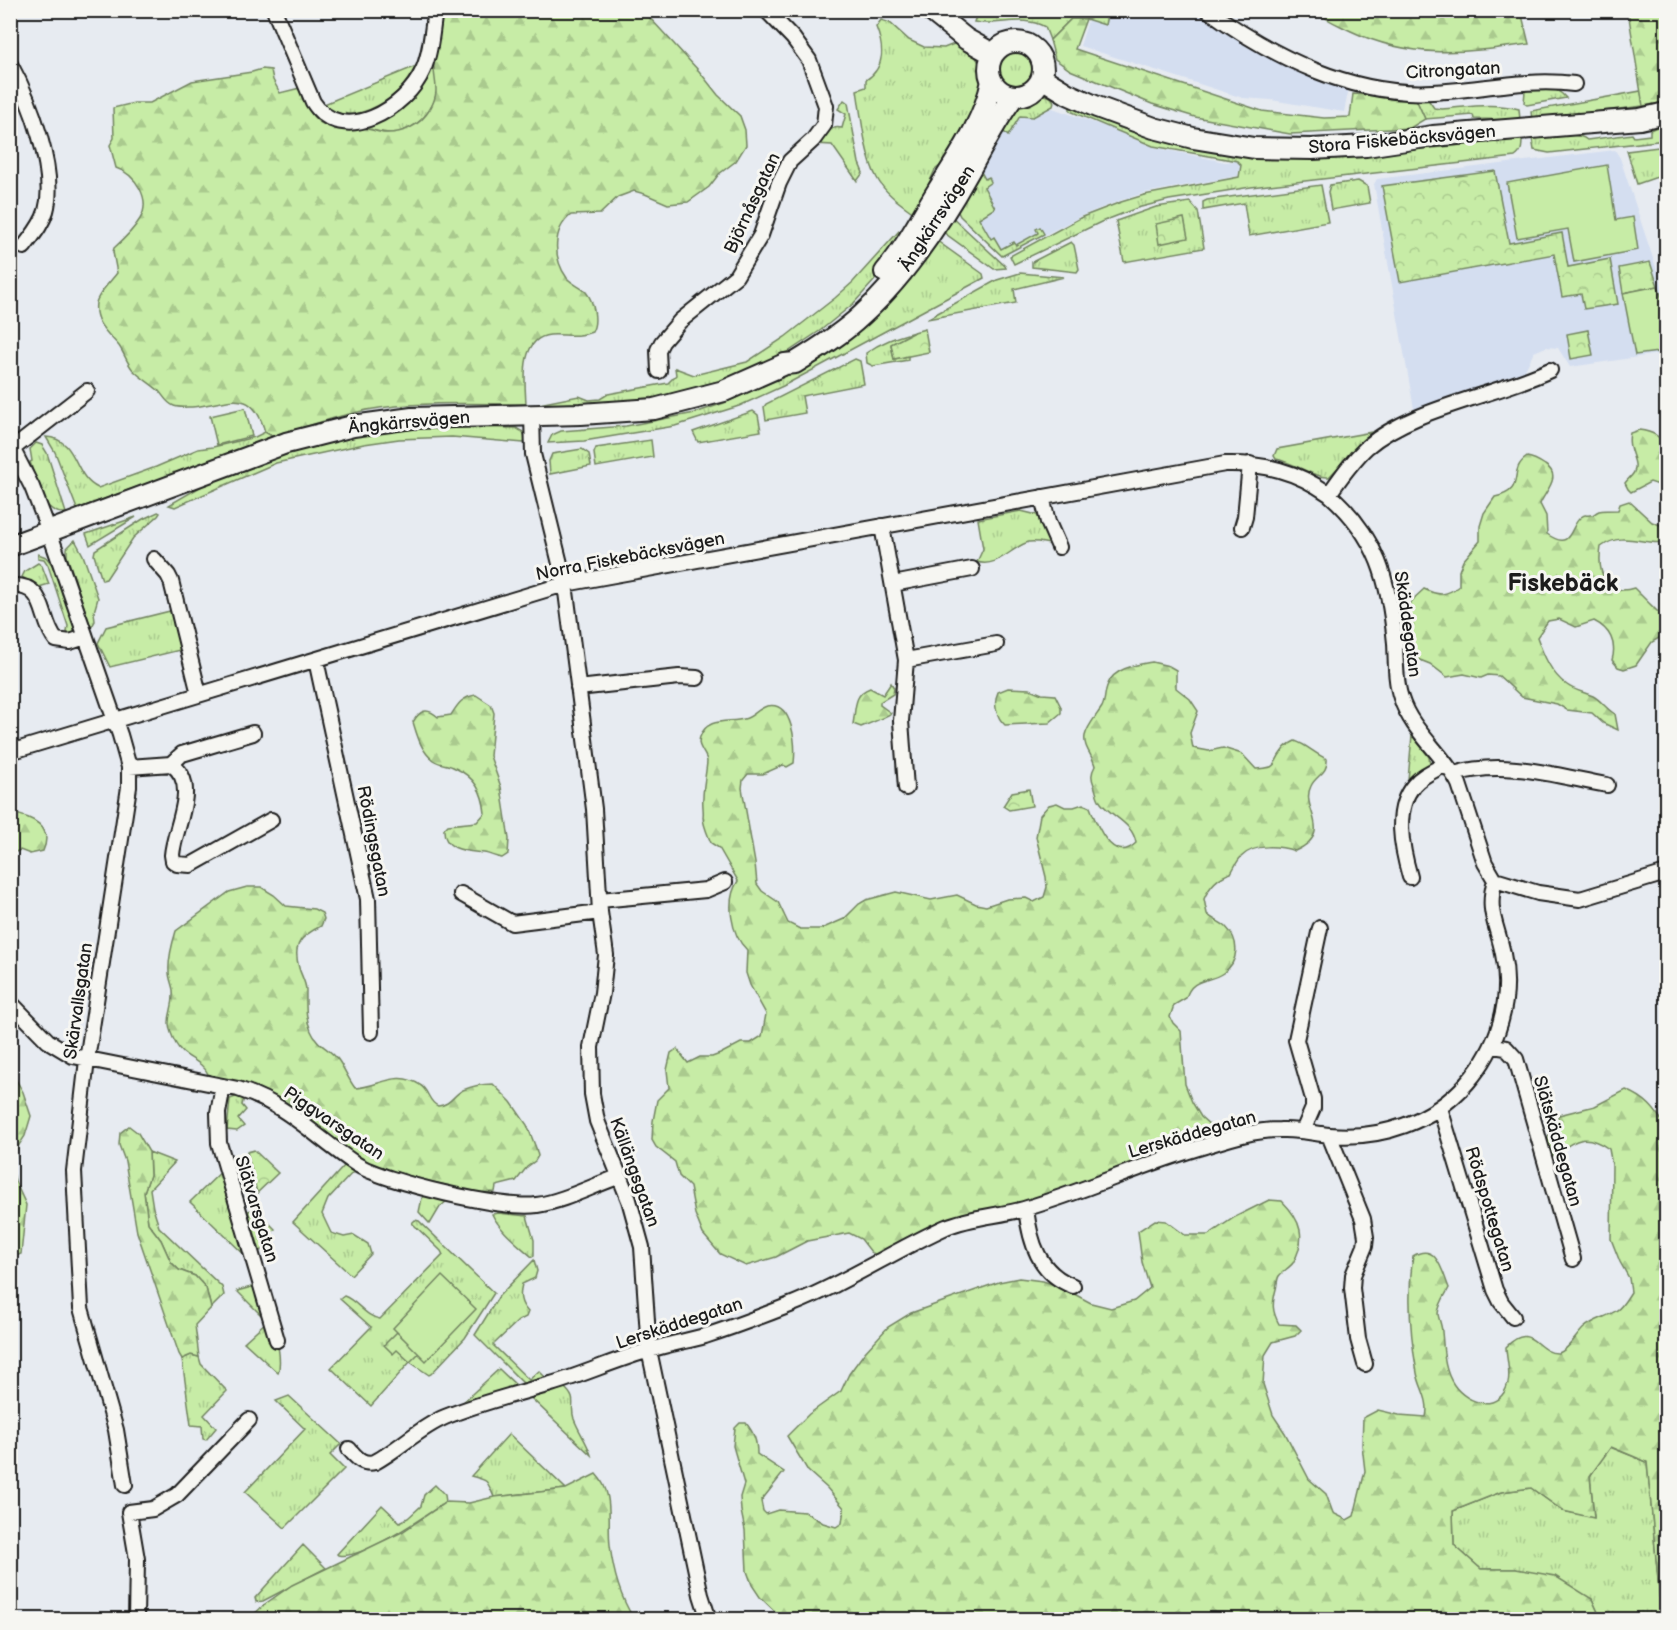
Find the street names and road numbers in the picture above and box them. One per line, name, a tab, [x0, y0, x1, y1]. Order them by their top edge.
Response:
street label: Citrongatan	[1405, 58, 1501, 83]
street label: Stora Fiskebäcksvägen	[1308, 121, 1497, 158]
street label: Björnåsgatan	[720, 150, 785, 257]
street label: Ängkärrsvägen	[895, 161, 979, 275]
street label: Ängkärrsvägen	[347, 406, 471, 438]
street label: Norra Fiskebäcksvägen	[534, 528, 726, 585]
street label: Skäddegatan	[1390, 570, 1425, 678]
street label: Rödingsgatan	[352, 784, 395, 898]
street label: Skärvallsgatan	[60, 941, 97, 1061]
street label: Slätskäddegatan	[1529, 1073, 1586, 1209]
street label: Piggvarsgatan	[280, 1082, 388, 1165]
street label: Lerskäddegatan	[1126, 1106, 1258, 1163]
street label: Källängsgatan	[605, 1115, 664, 1230]
street label: Rödspottegatan	[1461, 1144, 1519, 1274]
street label: Slätvarsgatan	[230, 1153, 283, 1265]
street label: Lerskäddegatan	[613, 1293, 745, 1354]

